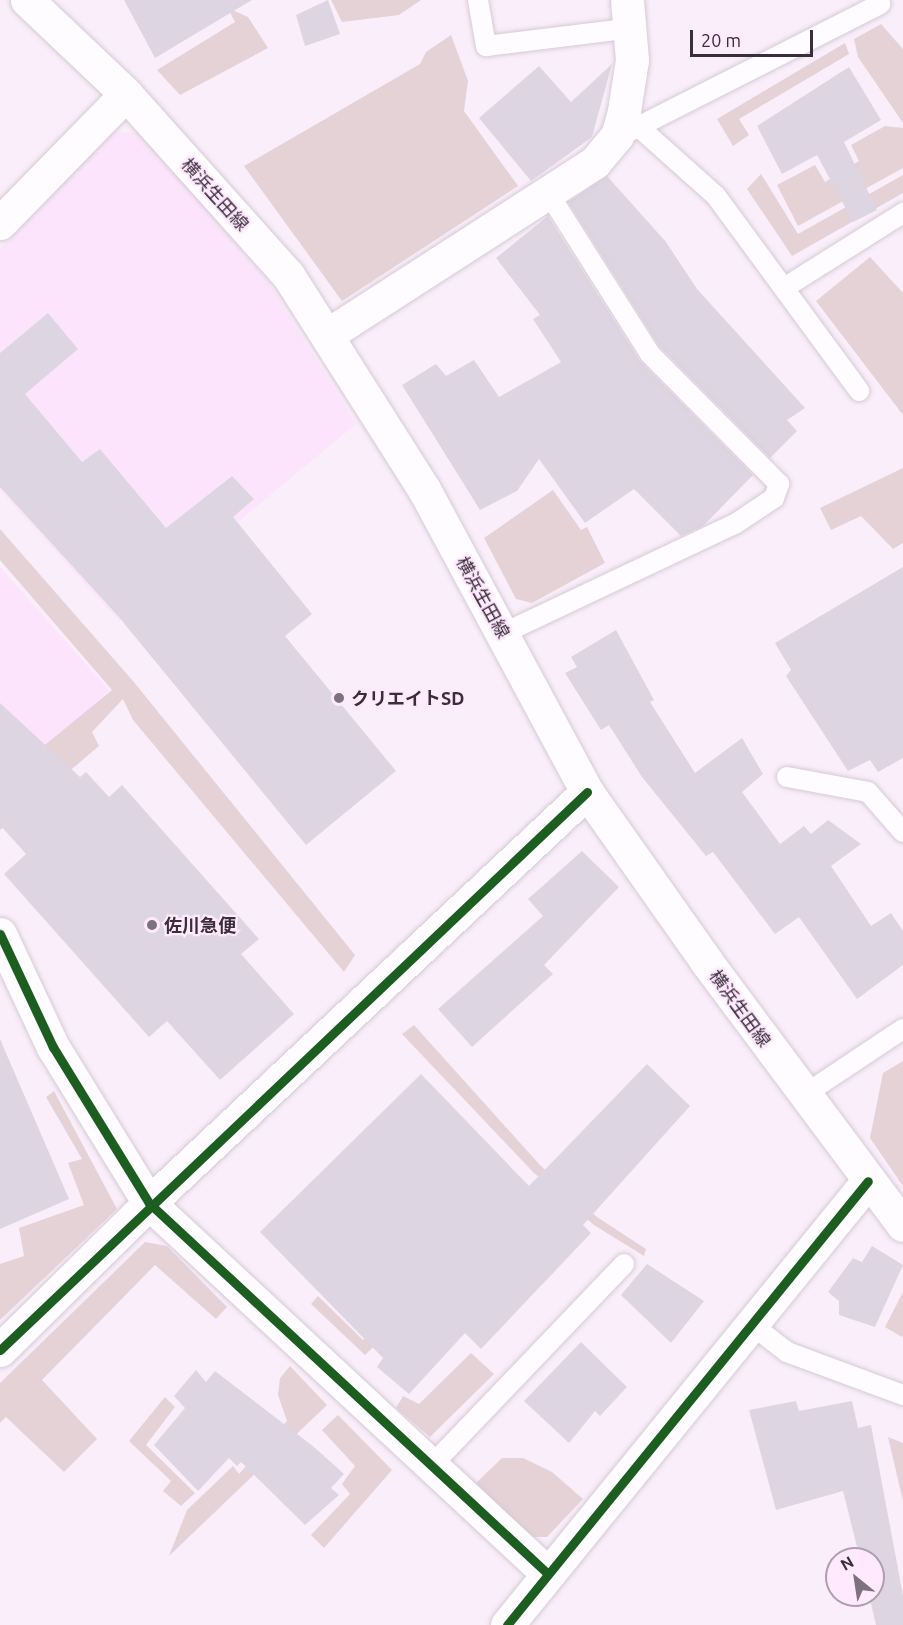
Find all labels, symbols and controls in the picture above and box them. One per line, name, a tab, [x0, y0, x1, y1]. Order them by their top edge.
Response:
scale bar	[693, 18, 816, 56]
text: 20 m	[701, 30, 741, 50]
street label: 横浜生田線	[177, 153, 253, 235]
street label: 横浜生田線	[452, 552, 514, 642]
place label: クリエイトSD	[351, 687, 464, 709]
marker: クリエイトSD	[332, 691, 346, 705]
place label: 佐川急便	[164, 914, 236, 936]
marker: 佐川急便	[145, 918, 159, 932]
street label: 横浜生田線	[705, 965, 775, 1051]
north arrow	[825, 1547, 885, 1607]
text: N	[837, 1552, 857, 1574]

